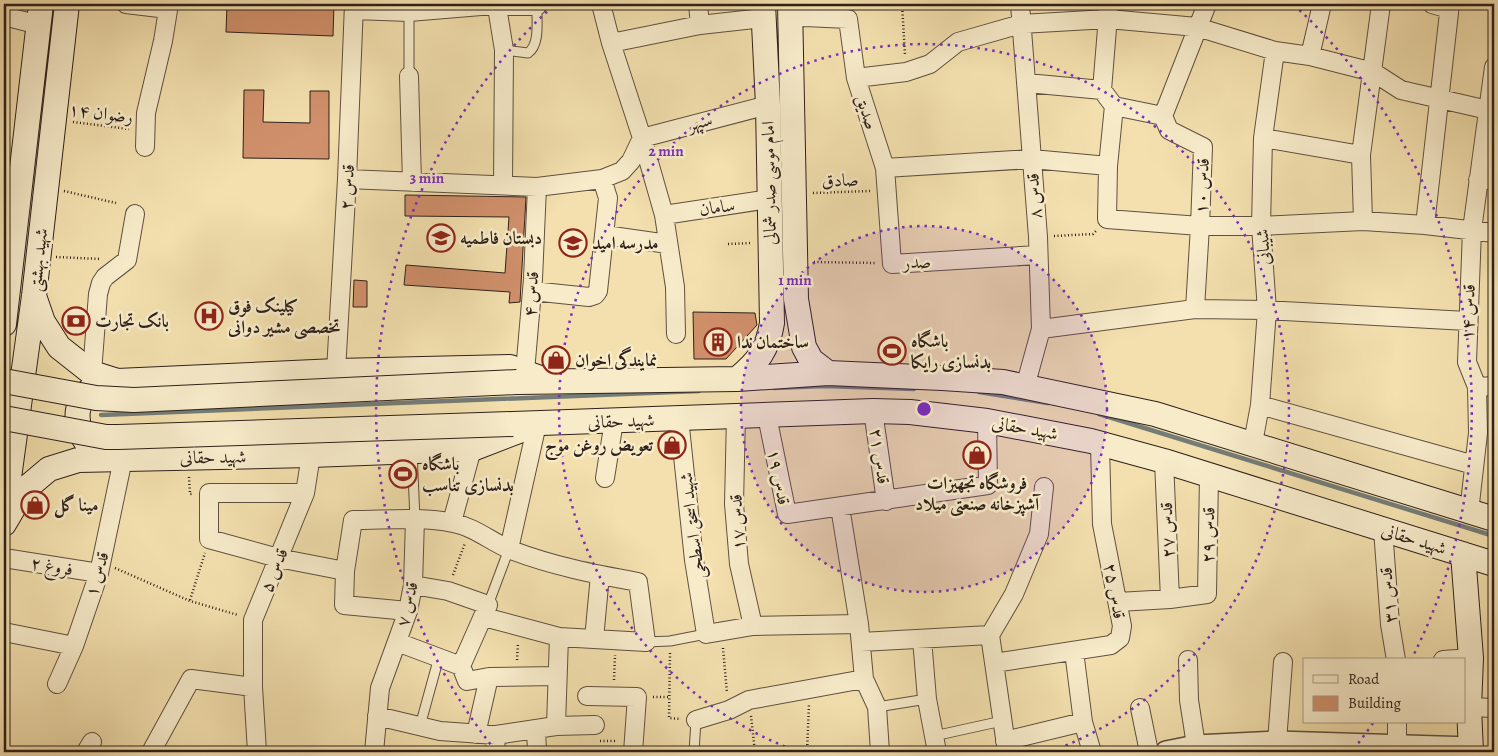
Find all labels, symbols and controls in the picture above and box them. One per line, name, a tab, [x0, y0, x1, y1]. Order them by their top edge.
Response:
street label: صدیق	[850, 91, 884, 133]
street label: رضوان ۱۴	[67, 97, 135, 129]
street label: سپهر	[683, 107, 715, 137]
street label: امام موسی صدر شمالی	[756, 121, 786, 245]
text: 2 min	[648, 141, 684, 161]
street label: قدس ۱۰	[1189, 157, 1215, 215]
street label: قدس ۲	[334, 164, 360, 210]
street label: صادق	[821, 167, 859, 193]
text: 3 min	[410, 168, 445, 188]
street label: قدس ۸	[1020, 172, 1048, 220]
street label: سامان	[698, 193, 736, 221]
school or university icon: دبستان فاطمیه	[426, 223, 456, 253]
place label: دبستان فاطمیه	[460, 226, 542, 250]
street label: شهید بهشتی	[23, 227, 54, 293]
school or university icon: مدرسه امید	[558, 228, 588, 258]
street label: شیبانی	[1250, 228, 1276, 266]
place label: مدرسه امید	[592, 231, 659, 255]
street label: صدر	[900, 249, 932, 275]
street label: قدس ۴	[517, 270, 545, 318]
text: 1 min	[778, 270, 812, 290]
street label: قدس ۱۴	[1455, 283, 1481, 341]
place label: کیلینک فوق تخصصی مشیر دوانی	[227, 294, 341, 340]
hospital icon: کیلینک فوق تخصصی مشیر دوانی	[194, 301, 224, 331]
bank icon: بانک تجارت	[61, 306, 91, 336]
place label: بانک تجارت	[95, 309, 169, 333]
building icon: ساختمان ندا	[703, 327, 733, 357]
place label: باشگاه بدنسازی رایکا	[911, 329, 991, 374]
place label: ساختمان ندا	[737, 330, 809, 354]
sports icon: باشگاه بدنسازی رایکا	[877, 336, 907, 366]
shop icon: نمایندگی اخوان	[541, 345, 571, 375]
place label: نمایندگی اخوان	[575, 346, 657, 372]
centre of rings	[915, 400, 933, 418]
street label: شهید حقانی	[587, 408, 655, 434]
street label: شهید حقانی	[990, 410, 1060, 446]
street label: قدس ۲۱	[864, 426, 896, 486]
shop icon: تعویض روغن موج	[657, 430, 687, 460]
place label: تعویض روغن موج	[544, 433, 654, 461]
shop icon: فروشگاه تجهیزات آشپزخانه صنعتی میلاد	[962, 440, 992, 470]
street label: شهید حقانی	[179, 444, 247, 470]
street label: قدس ۱۹	[762, 447, 796, 507]
place label: باشگاه بدنسازی تناسب	[422, 452, 514, 497]
sports icon: باشگاه بدنسازی تناسب	[388, 459, 418, 489]
street label: شهید اسحق اسطحی	[674, 471, 710, 581]
place label: فروشگاه تجهیزات آشپزخانه صنعتی میلاد	[915, 471, 1041, 517]
shop icon: مینا گل	[20, 490, 50, 520]
place label: مینا گل	[54, 493, 98, 518]
street label: قدس ۱۷	[724, 493, 750, 551]
street label: قدس ۲۷	[1154, 501, 1180, 559]
street label: قدس ۲۹	[1196, 507, 1220, 563]
street label: شهید حقانی	[1379, 518, 1449, 560]
street label: قدس ۵	[254, 544, 294, 596]
street label: قدس ۱	[79, 549, 115, 599]
street label: فروغ ۲	[29, 551, 75, 584]
street label: قدس ۲۵	[1098, 561, 1132, 621]
street label: قدس ۳۱	[1374, 566, 1402, 624]
street label: قدس ۷	[390, 579, 424, 629]
legend	[1303, 658, 1466, 724]
text: Road	[1348, 669, 1380, 689]
text: Building	[1348, 693, 1401, 713]

